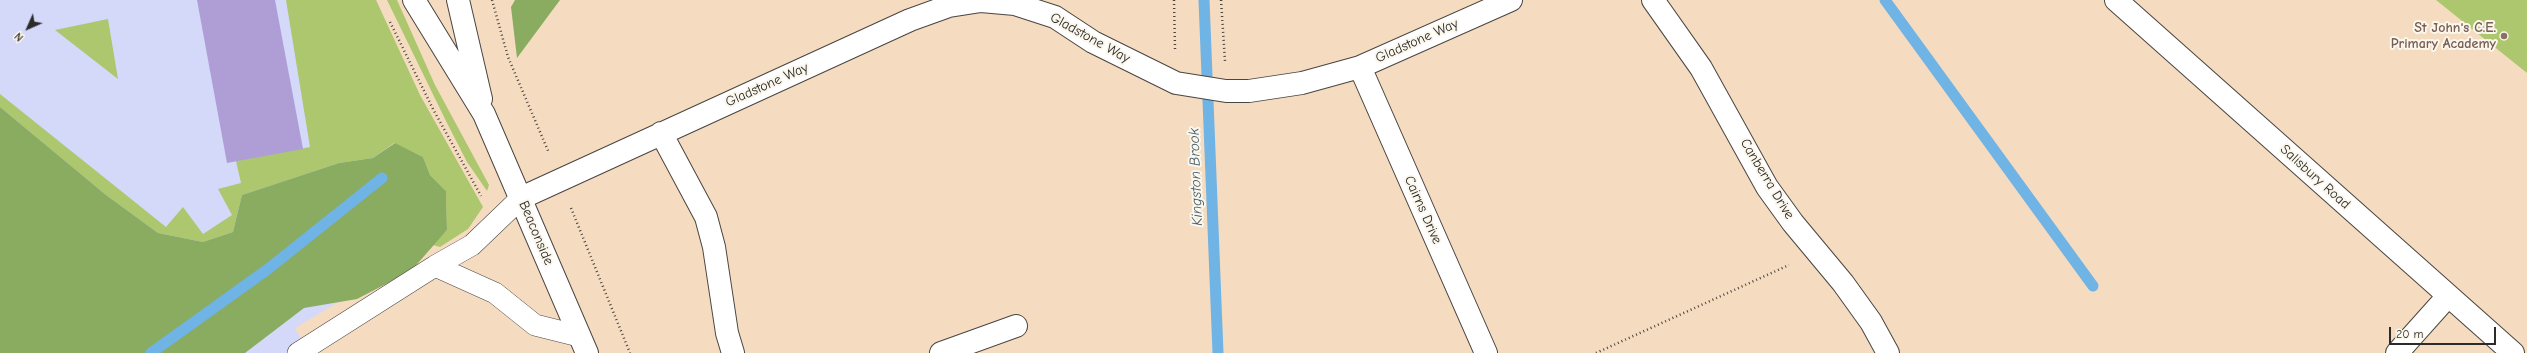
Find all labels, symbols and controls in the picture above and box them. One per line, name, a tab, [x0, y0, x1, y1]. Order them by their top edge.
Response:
north arrow	[8, 8, 48, 48]
street label: Gladstone Way	[1047, 9, 1133, 67]
street label: Gladstone Way	[1373, 15, 1461, 67]
place label: St John's C.E. Primary Academy	[2391, 20, 2496, 52]
text: N	[12, 30, 26, 44]
marker: St John's C.E. Primary Academy	[2499, 31, 2509, 41]
street label: Gladstone Way	[723, 59, 811, 111]
water label: Kingston Brook	[1185, 128, 1207, 226]
street label: Canberra Drive	[1736, 136, 1798, 222]
street label: Salisbury Road	[2277, 141, 2353, 213]
street label: Cairns Drive	[1400, 173, 1446, 247]
street label: Beaconside	[515, 198, 557, 268]
scale bar	[2391, 319, 2498, 345]
text: 20 m	[2396, 327, 2424, 341]

